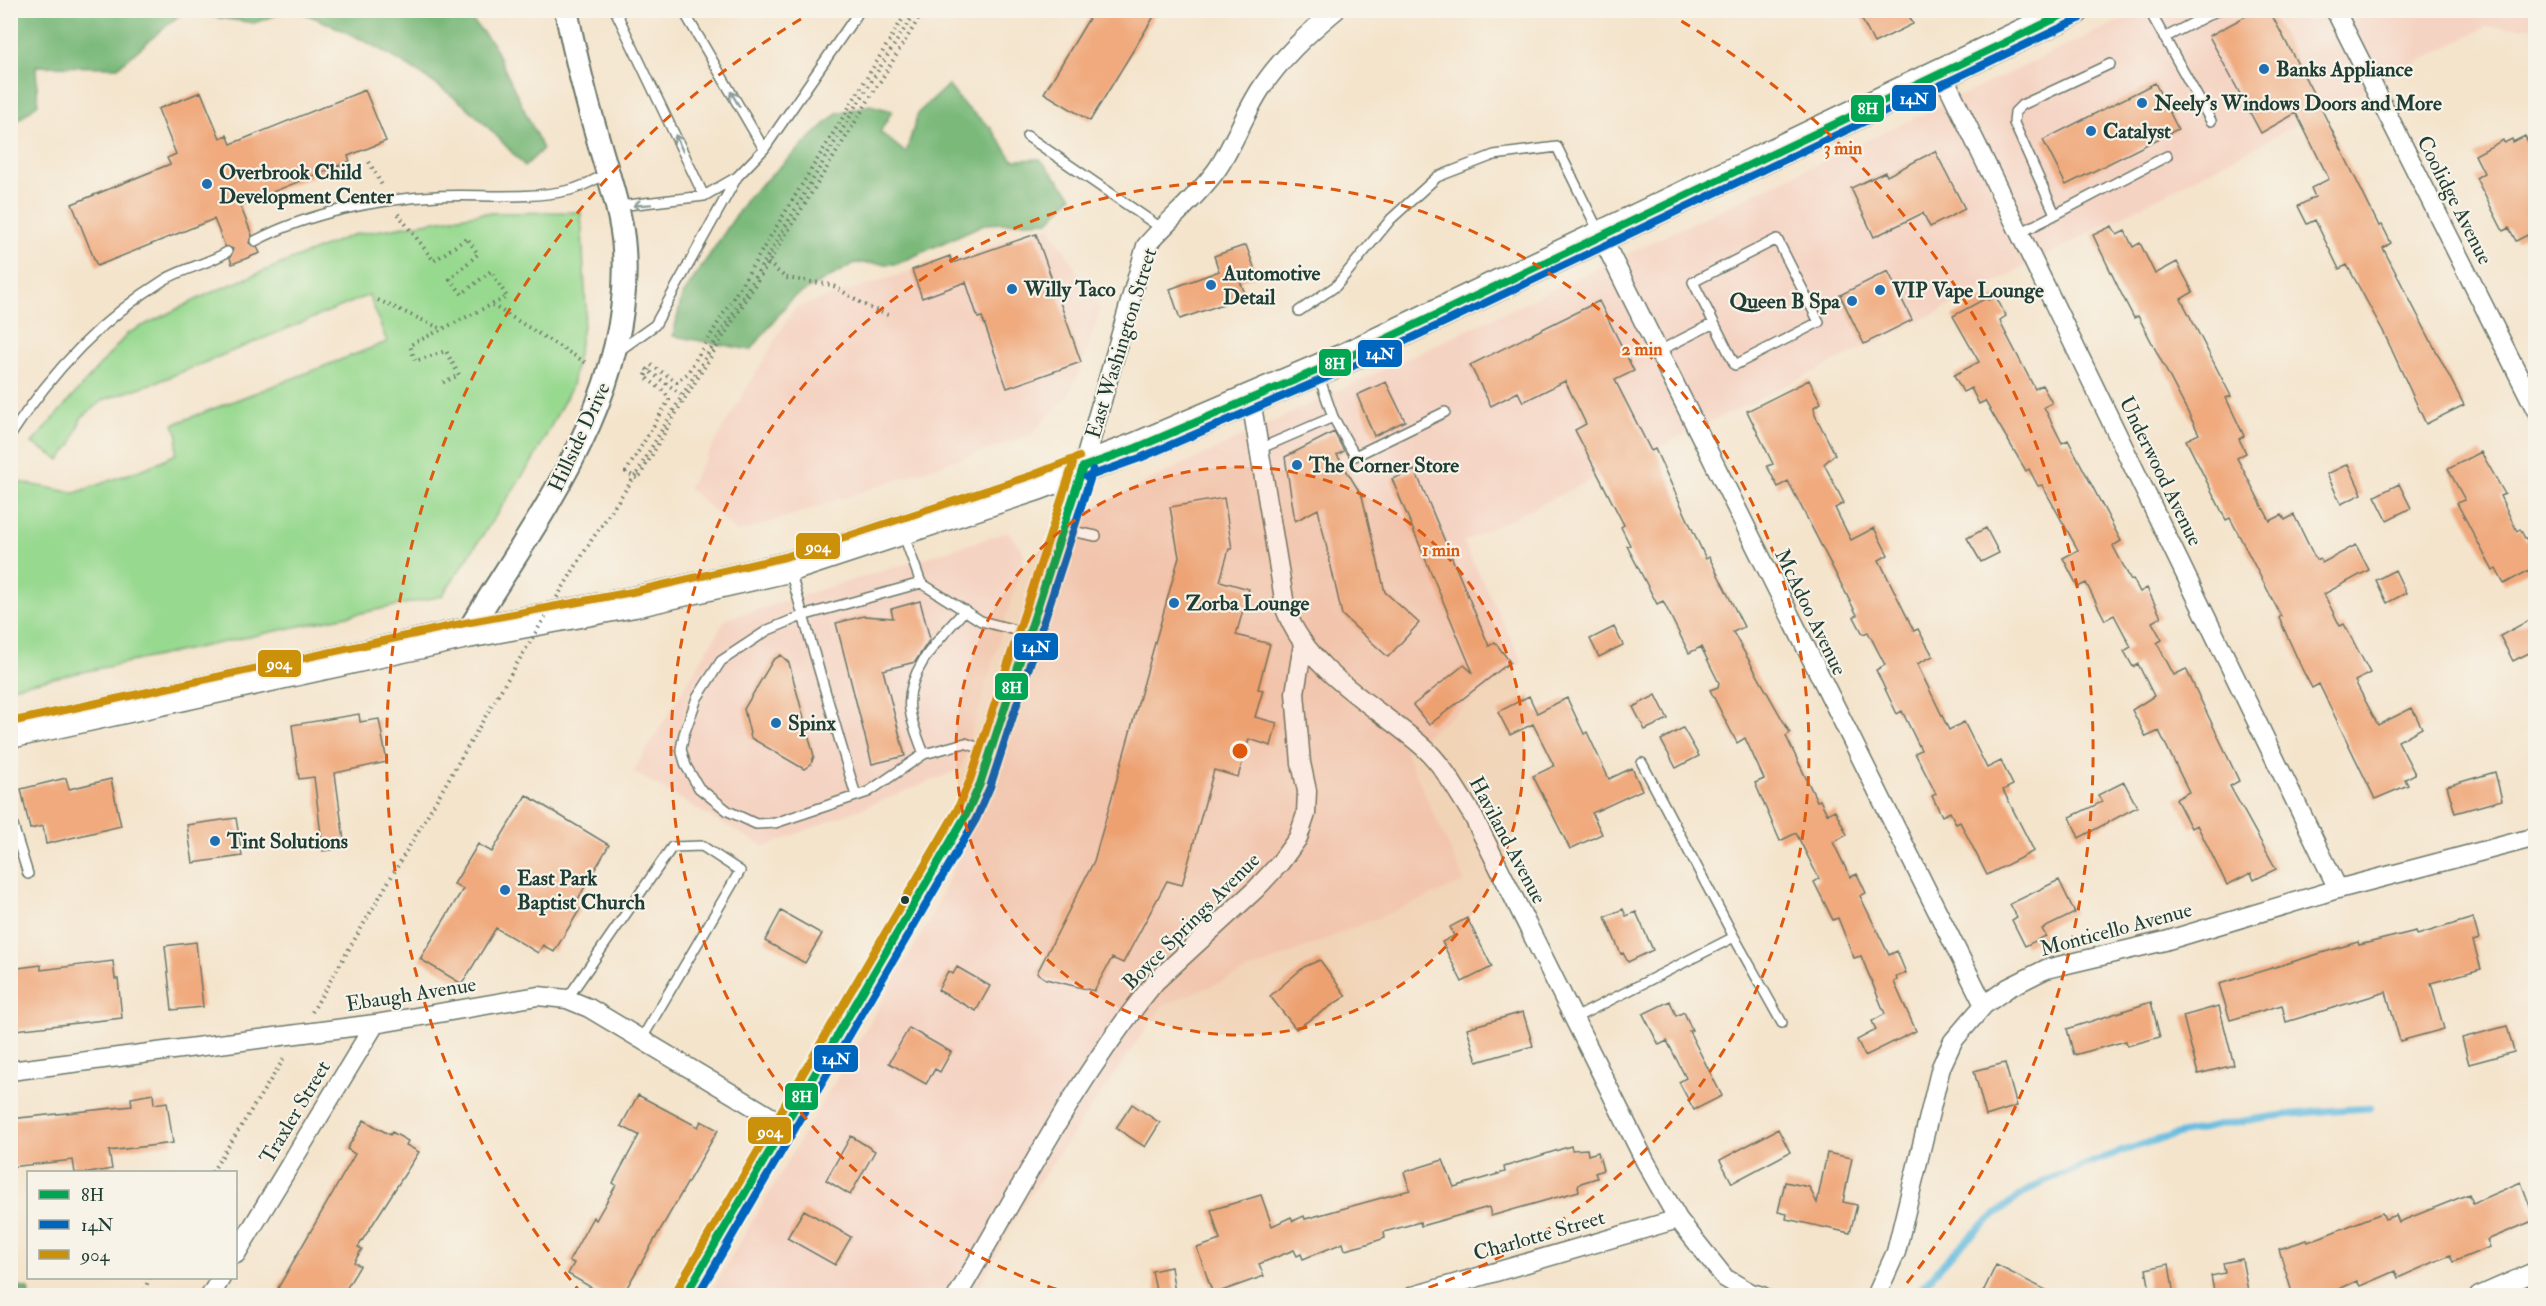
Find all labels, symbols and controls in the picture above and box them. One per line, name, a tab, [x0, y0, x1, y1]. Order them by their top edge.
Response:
place label: Banks Appliance	[2276, 56, 2413, 83]
marker: Banks Appliance	[2257, 62, 2271, 76]
line badge: 14N	[1891, 84, 1937, 112]
text: 14N	[1900, 89, 1929, 109]
place label: Neely's Windows Doors and More	[2153, 90, 2442, 117]
one-way arrow	[728, 91, 740, 108]
line badge: 8H	[1850, 94, 1885, 123]
marker: Neely's Windows Doors and More	[2135, 96, 2149, 110]
text: 8H	[1858, 99, 1878, 119]
place label: Catalyst	[2103, 118, 2171, 145]
marker: Catalyst	[2084, 124, 2098, 138]
street label: Coolidge Avenue	[2411, 131, 2499, 269]
one-way arrow	[673, 134, 685, 152]
text: 3 min	[1824, 137, 1863, 160]
place label: Overbrook Child Development Center	[219, 159, 395, 210]
marker: Overbrook Child Development Center	[200, 177, 214, 191]
one-way arrow	[632, 199, 652, 210]
street label: East Washington Street	[1080, 244, 1163, 442]
place label: Automotive Detail	[1222, 260, 1320, 311]
place label: Willy Taco	[1023, 276, 1116, 303]
place label: VIP Vape Lounge	[1891, 277, 2044, 304]
marker: Automotive Detail	[1204, 278, 1218, 292]
marker: Willy Taco	[1005, 282, 1019, 296]
marker: VIP Vape Lounge	[1873, 283, 1887, 297]
place label: Queen B Spa	[1730, 288, 1841, 315]
marker: Queen B Spa	[1845, 294, 1859, 308]
text: 2 min	[1622, 338, 1663, 361]
line badge: 14N	[1357, 339, 1403, 368]
text: 14N	[1366, 344, 1395, 364]
line badge: 8H	[1318, 348, 1352, 377]
text: 8H	[1325, 354, 1345, 374]
street label: Hillside Drive	[542, 378, 617, 496]
street label: Underwood Avenue	[2113, 392, 2209, 551]
place label: The Corner Store	[1308, 452, 1459, 479]
marker: The Corner Store	[1290, 458, 1304, 472]
line badge: 904	[795, 532, 841, 560]
text: 904	[804, 537, 832, 557]
text: 1 min	[1422, 539, 1461, 562]
street label: McAdoo Avenue	[1768, 545, 1853, 680]
place label: Zorba Lounge	[1186, 590, 1309, 617]
marker: Zorba Lounge	[1167, 596, 1181, 610]
line badge: 14N	[1013, 632, 1059, 661]
text: 14N	[1022, 637, 1051, 657]
line badge: 904	[257, 649, 302, 678]
text: 904	[265, 654, 293, 674]
line badge: 8H	[994, 672, 1029, 701]
text: 8H	[1002, 678, 1022, 698]
place label: Spinx	[788, 710, 837, 737]
marker: Spinx	[769, 716, 783, 730]
centre of rings	[1230, 741, 1250, 761]
street label: Haviland Avenue	[1463, 772, 1553, 909]
place label: Tint Solutions	[226, 828, 348, 855]
marker: Tint Solutions	[208, 834, 222, 848]
street label: Boyce Springs Avenue	[1117, 847, 1266, 996]
place label: East Park Baptist Church	[517, 865, 645, 916]
marker: East Park Baptist Church	[498, 883, 512, 897]
unlabelled marker	[899, 894, 911, 906]
street label: Monticello Avenue	[2037, 896, 2195, 963]
street label: Ebaugh Avenue	[344, 971, 478, 1018]
line badge: 14N	[813, 1044, 859, 1073]
text: 14N	[822, 1049, 851, 1069]
street label: Traxler Street	[254, 1055, 337, 1169]
line badge: 8H	[784, 1082, 819, 1111]
text: 8H	[792, 1087, 812, 1107]
line badge: 904	[747, 1116, 792, 1145]
text: 904	[756, 1122, 784, 1142]
legend	[27, 1171, 237, 1279]
text: 8H	[81, 1184, 104, 1207]
street label: Charlotte Street	[1470, 1204, 1608, 1267]
text: 14N	[81, 1214, 113, 1237]
text: 904	[79, 1244, 110, 1267]

